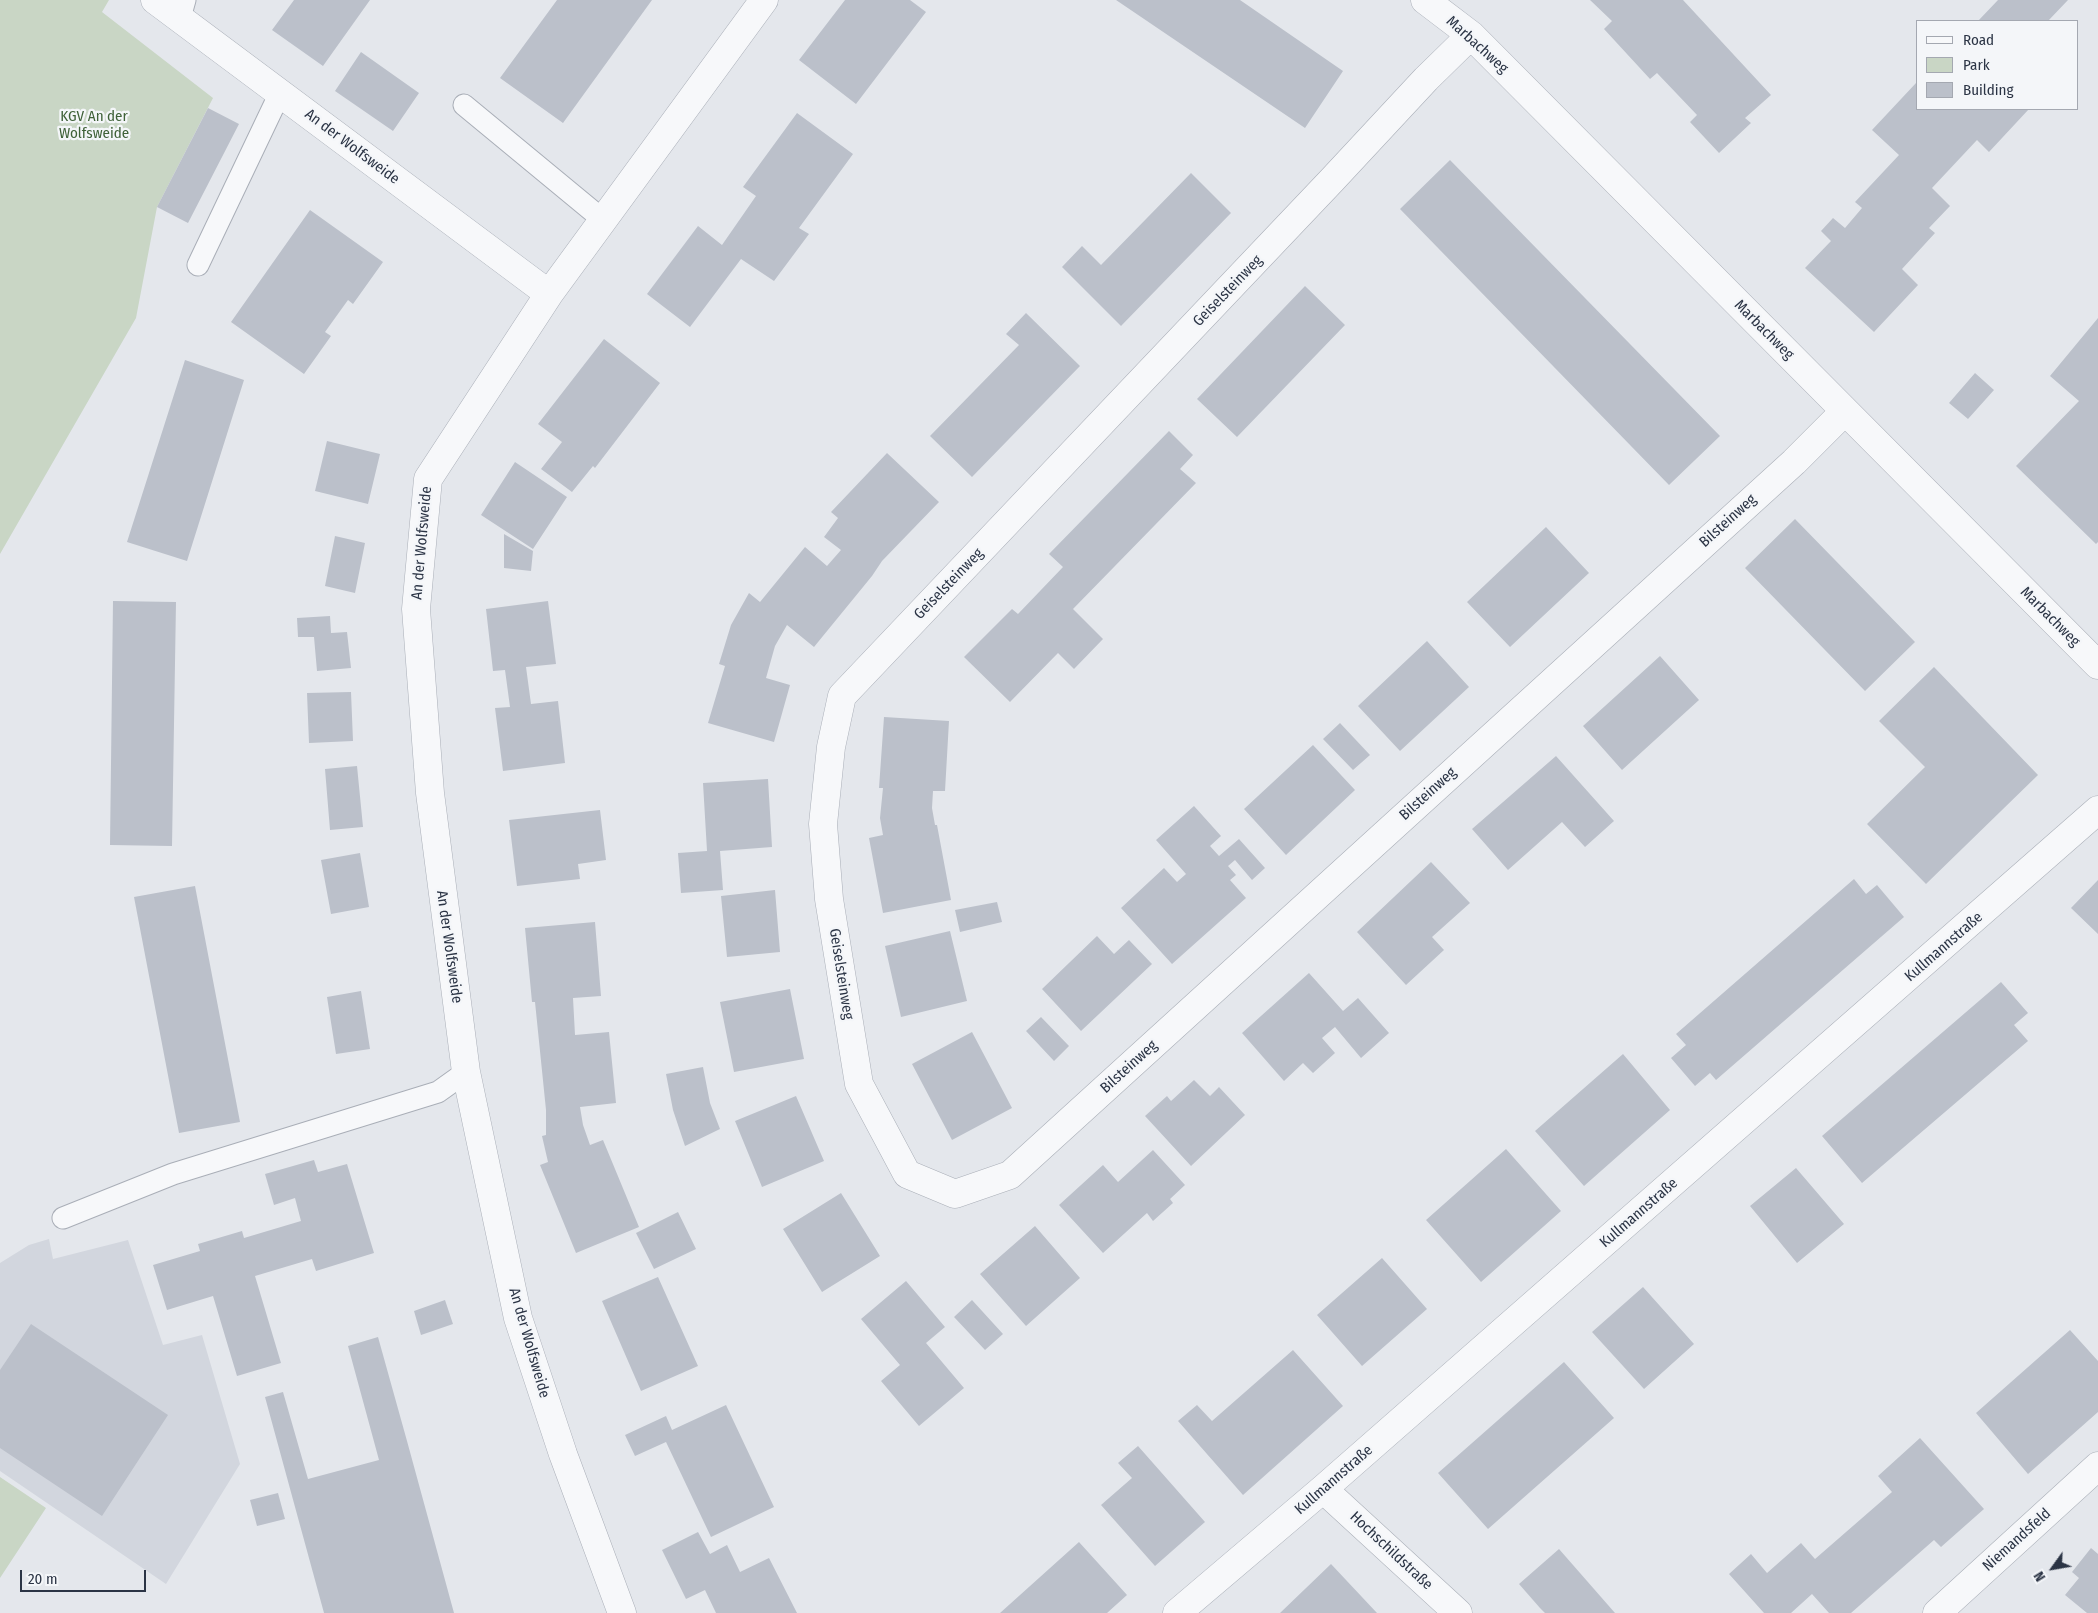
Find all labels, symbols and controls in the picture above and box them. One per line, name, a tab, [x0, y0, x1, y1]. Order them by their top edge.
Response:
street label: Marbachweg	[1442, 13, 1512, 77]
legend	[1916, 20, 2078, 110]
text: Road	[1963, 31, 1994, 49]
text: Park	[1963, 56, 1990, 74]
text: Building	[1963, 81, 2014, 99]
street label: An der Wolfsweide	[301, 106, 403, 188]
park label: KGV An der Wolfsweide	[59, 108, 129, 143]
street label: Geiselsteinweg	[1190, 252, 1266, 330]
street label: Marbachweg	[1730, 296, 1798, 364]
street label: An der Wolfsweide	[408, 486, 436, 600]
street label: Bilsteinweg	[1696, 491, 1760, 551]
street label: Geiselsteinweg	[911, 545, 987, 623]
street label: Marbachweg	[2016, 583, 2084, 651]
street label: Bilsteinweg	[1396, 764, 1460, 824]
street label: An der Wolfsweide	[432, 889, 466, 1005]
street label: Kullmannstraße	[1901, 908, 1987, 986]
street label: Geiselsteinweg	[825, 927, 857, 1021]
street label: Bilsteinweg	[1097, 1037, 1161, 1097]
street label: Kullmannstraße	[1596, 1174, 1682, 1252]
street label: An der Wolfsweide	[505, 1286, 553, 1400]
street label: Kullmannstraße	[1291, 1441, 1377, 1519]
street label: Niemandsfeld	[1979, 1505, 2055, 1575]
street label: Hochschildstraße	[1346, 1508, 1436, 1594]
north arrow	[2028, 1543, 2078, 1593]
scale bar	[22, 1560, 149, 1592]
text: 20 m	[28, 1570, 58, 1588]

